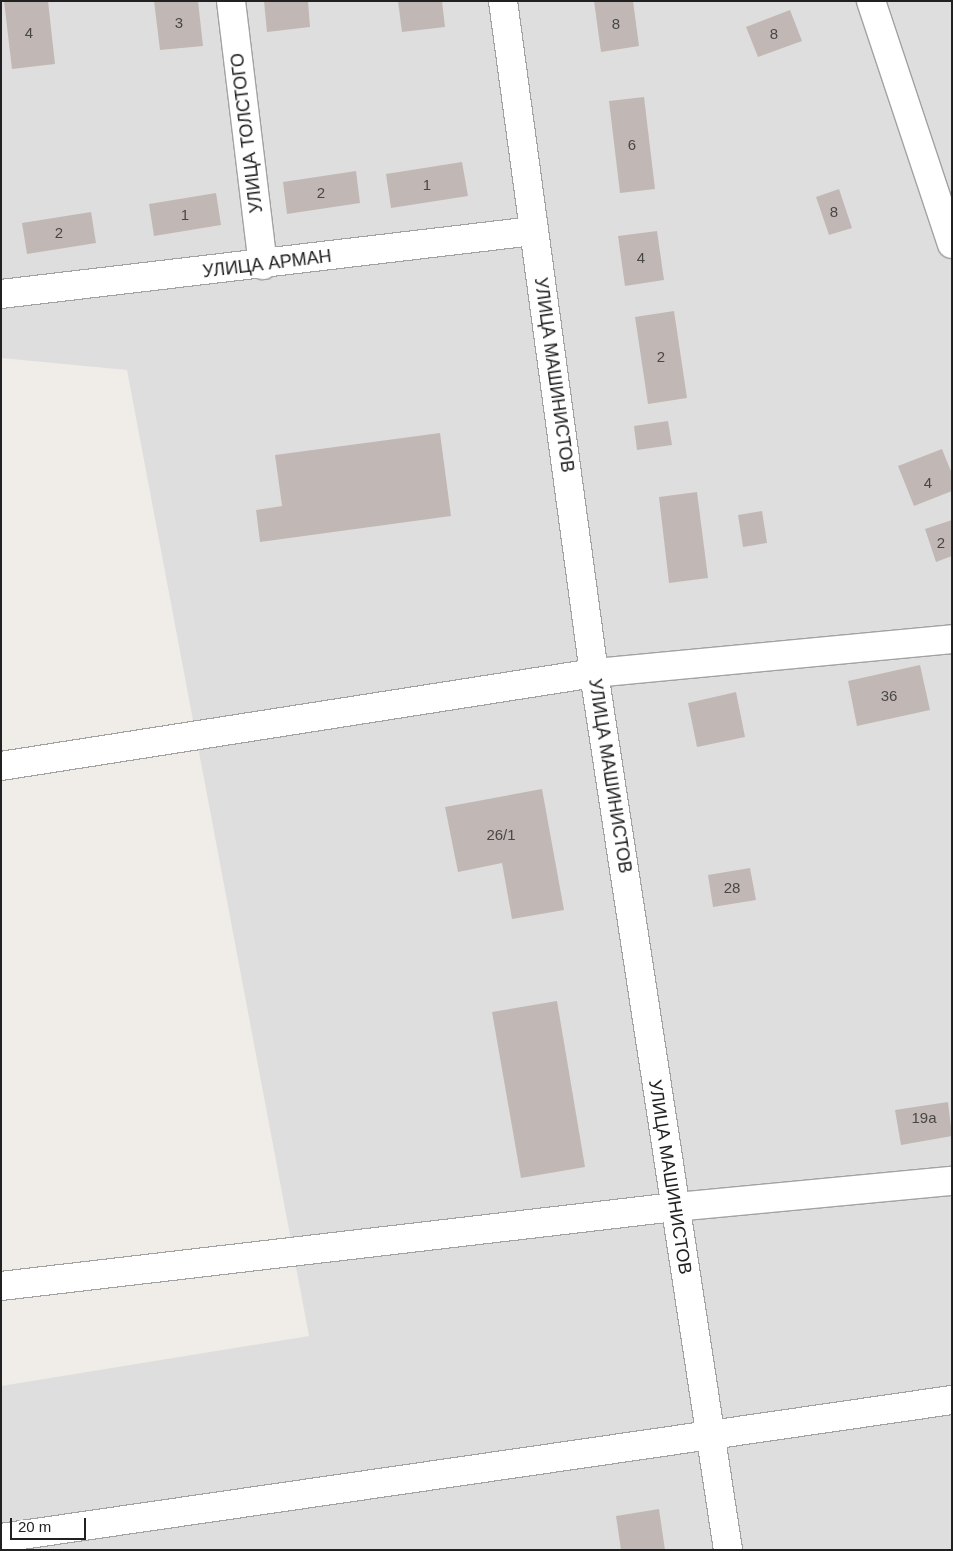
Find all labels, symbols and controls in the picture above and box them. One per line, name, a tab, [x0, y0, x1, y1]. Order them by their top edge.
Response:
house number: 3	[175, 14, 183, 32]
house number: 8	[612, 15, 620, 33]
house number: 4	[25, 24, 33, 42]
house number: 8	[770, 25, 778, 43]
street label: УЛИЦА ТОЛСТОГО	[226, 52, 268, 214]
house number: 6	[628, 136, 636, 154]
house number: 1	[423, 176, 431, 194]
house number: 2	[317, 184, 325, 202]
house number: 8	[830, 203, 838, 221]
house number: 1	[181, 206, 189, 224]
house number: 2	[55, 224, 63, 242]
street label: УЛИЦА АРМАН	[201, 245, 333, 283]
house number: 4	[637, 249, 645, 267]
street label: УЛИЦА МАШИНИСТОВ	[530, 276, 578, 474]
house number: 2	[657, 348, 665, 366]
house number: 4	[924, 474, 932, 492]
house number: 2	[937, 534, 945, 552]
street label: УЛИЦА МАШИНИСТОВ	[584, 677, 636, 875]
house number: 36	[881, 687, 897, 705]
house number: 26/1	[486, 826, 516, 844]
house number: 28	[724, 879, 740, 897]
street label: УЛИЦА МАШИНИСТОВ	[644, 1078, 696, 1276]
house number: 19а	[911, 1109, 937, 1127]
scale bar	[12, 1508, 89, 1540]
text: 20 m	[18, 1518, 51, 1535]

